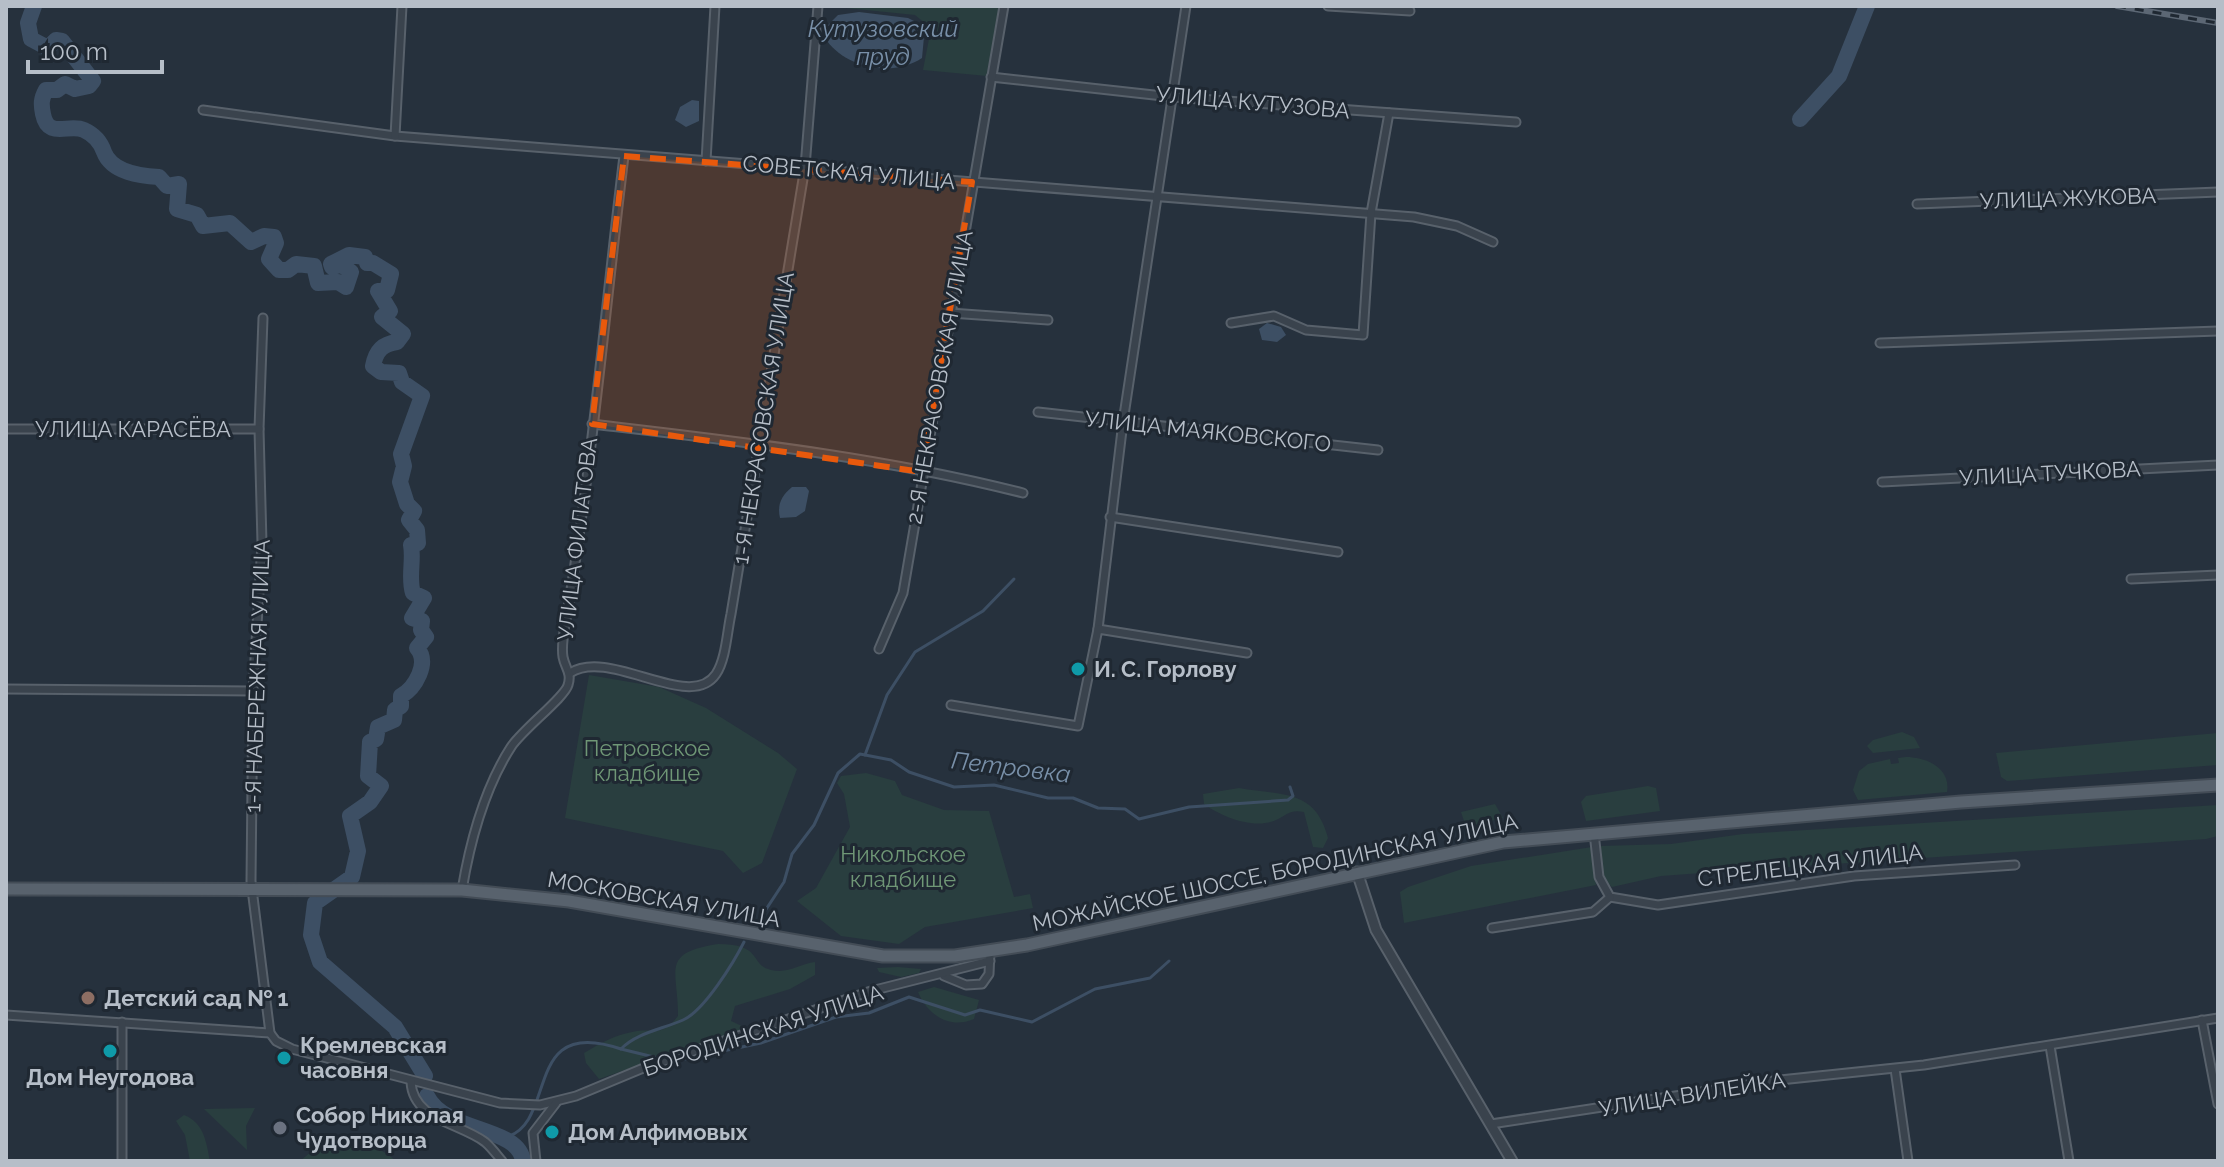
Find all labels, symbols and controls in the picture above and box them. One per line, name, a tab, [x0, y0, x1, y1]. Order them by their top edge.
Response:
water label: Кутузовский пруд	[808, 14, 958, 71]
scale bar	[28, 24, 162, 74]
text: 100 m	[40, 37, 108, 66]
street label: УЛИЦА КУТУЗОВА	[1155, 81, 1351, 123]
street label: СОВЕТСКАЯ УЛИЦА	[742, 150, 956, 194]
street label: УЛИЦА ЖУКОВА	[1979, 182, 2157, 214]
street label: 2-Я НЕКРАСОВСКАЯ УЛИЦА	[900, 228, 978, 526]
street label: 1-Я НЕКРАСОВСКАЯ УЛИЦА	[727, 270, 799, 566]
street label: УЛИЦА МАЯКОВСКОГО	[1084, 405, 1332, 457]
street label: УЛИЦА КАРАСЁВА	[35, 416, 231, 442]
street label: УЛИЦА ФИЛАТОВА	[552, 436, 602, 642]
street label: УЛИЦА ТУЧКОВА	[1959, 455, 2141, 491]
street label: 1-Я НАБЕРЕЖНАЯ УЛИЦА	[239, 539, 275, 813]
place label: И. С. Горлову	[1094, 656, 1237, 682]
marker: И. С. Горлову	[1069, 660, 1087, 678]
park label: Петровское кладбище	[584, 735, 710, 786]
water label: Петровка	[950, 745, 1072, 789]
street label: МОЖАЙСКОЕ ШОССЕ, БОРОДИНСКАЯ УЛИЦА	[1030, 808, 1520, 936]
street label: СТРЕЛЕЦКАЯ УЛИЦА	[1696, 838, 1924, 892]
park label: Никольское кладбище	[840, 841, 966, 892]
street label: МОСКОВСКАЯ УЛИЦА	[546, 866, 783, 932]
street label: БОРОДИНСКАЯ УЛИЦА	[639, 979, 887, 1081]
place label: Детский сад № 1	[104, 985, 289, 1011]
marker: Детский сад № 1	[79, 989, 97, 1007]
place label: Кремлевская часовня	[300, 1032, 447, 1083]
marker: Дом Неугодова	[101, 1042, 119, 1060]
marker: Кремлевская часовня	[275, 1049, 293, 1067]
place label: Дом Неугодова	[26, 1064, 194, 1090]
street label: УЛИЦА ВИЛЕЙКА	[1597, 1066, 1787, 1122]
place label: Собор Николая Чудотворца	[296, 1102, 464, 1153]
marker: Собор Николая Чудотворца	[271, 1119, 289, 1137]
place label: Дом Алфимовых	[568, 1119, 748, 1145]
marker: Дом Алфимовых	[543, 1123, 561, 1141]

